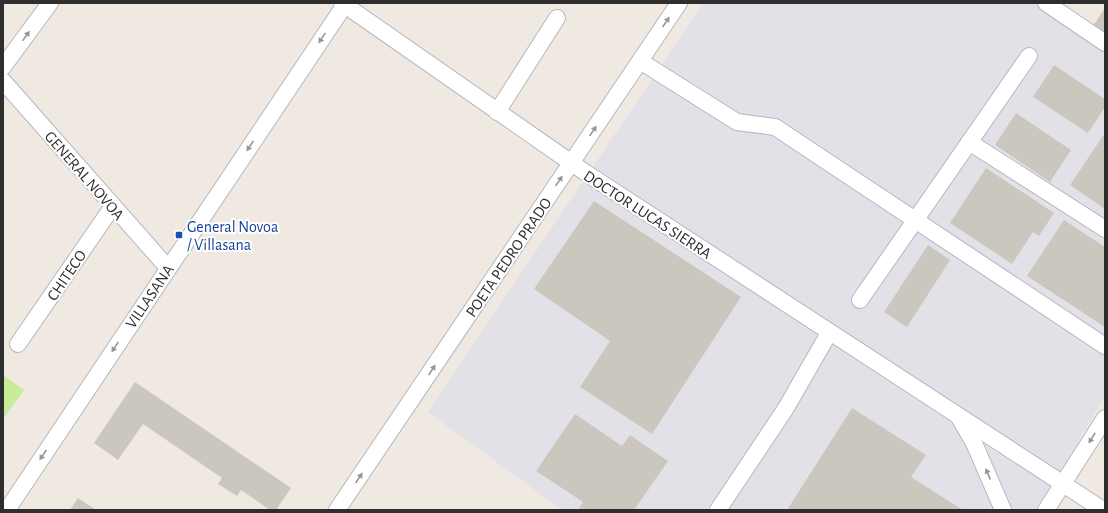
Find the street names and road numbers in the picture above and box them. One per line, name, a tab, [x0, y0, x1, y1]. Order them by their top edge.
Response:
street label: GENERAL NOVOA	[42, 128, 127, 223]
street label: DOCTOR LUCAS SIERRA	[581, 168, 714, 262]
street label: POETA PEDRO PRADO	[463, 195, 555, 320]
street label: CHITECO	[44, 247, 89, 304]
street label: VILLASANA	[123, 262, 177, 331]

